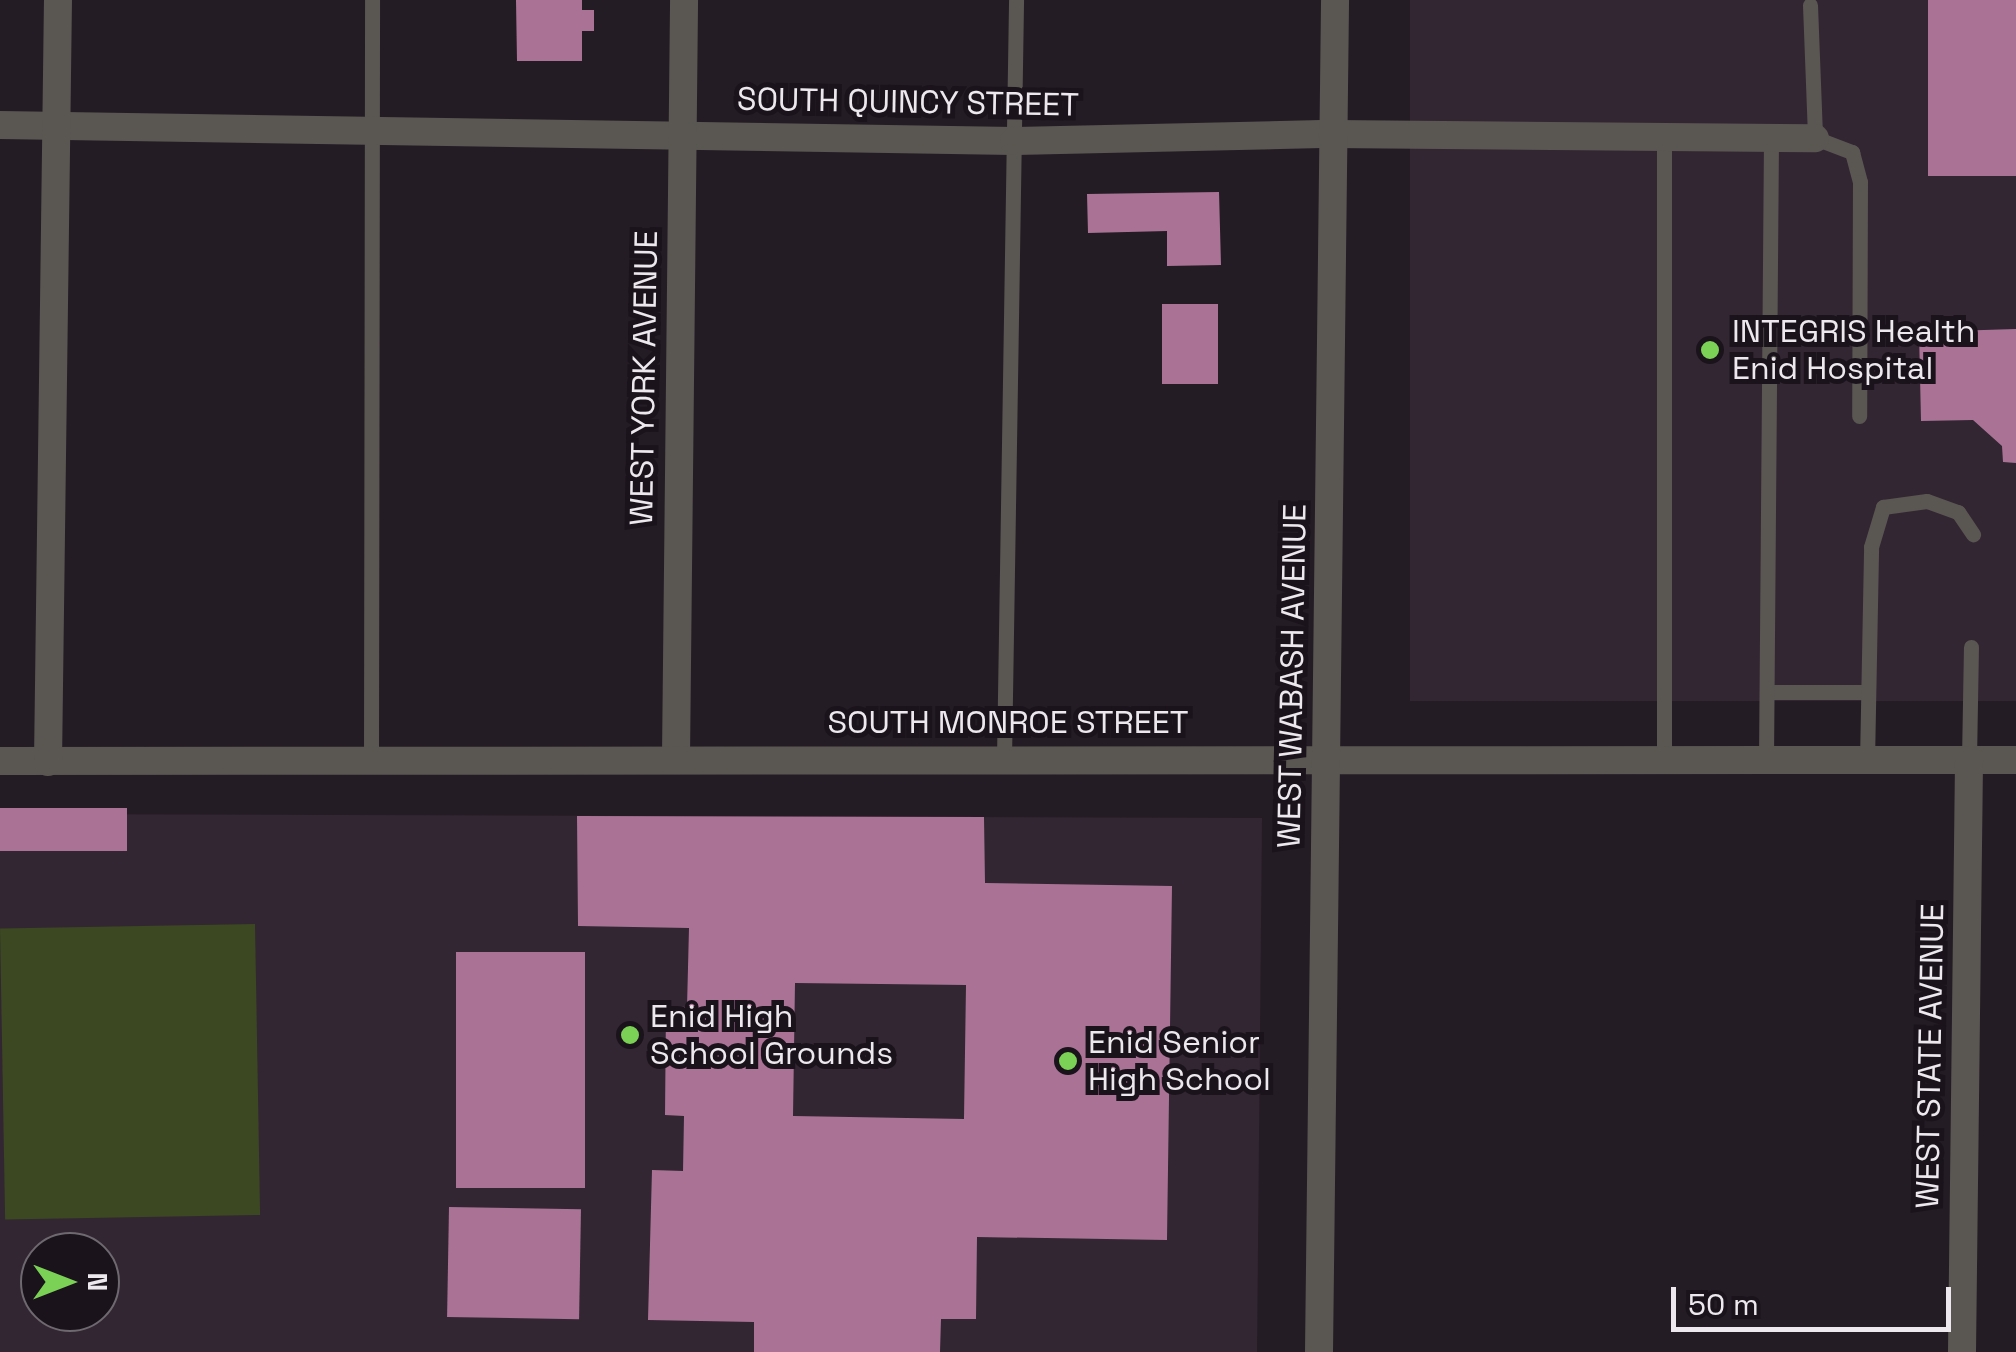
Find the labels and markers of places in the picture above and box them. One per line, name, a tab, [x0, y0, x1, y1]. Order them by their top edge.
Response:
place label: INTEGRIS Health Enid Hospital	[1732, 313, 1975, 388]
marker: INTEGRIS Health Enid Hospital	[1697, 337, 1723, 363]
place label: Enid High School Grounds	[650, 998, 893, 1073]
marker: Enid High School Grounds	[619, 1024, 641, 1046]
place label: Enid Senior High School	[1088, 1024, 1271, 1099]
marker: Enid Senior High School	[1057, 1050, 1079, 1072]

